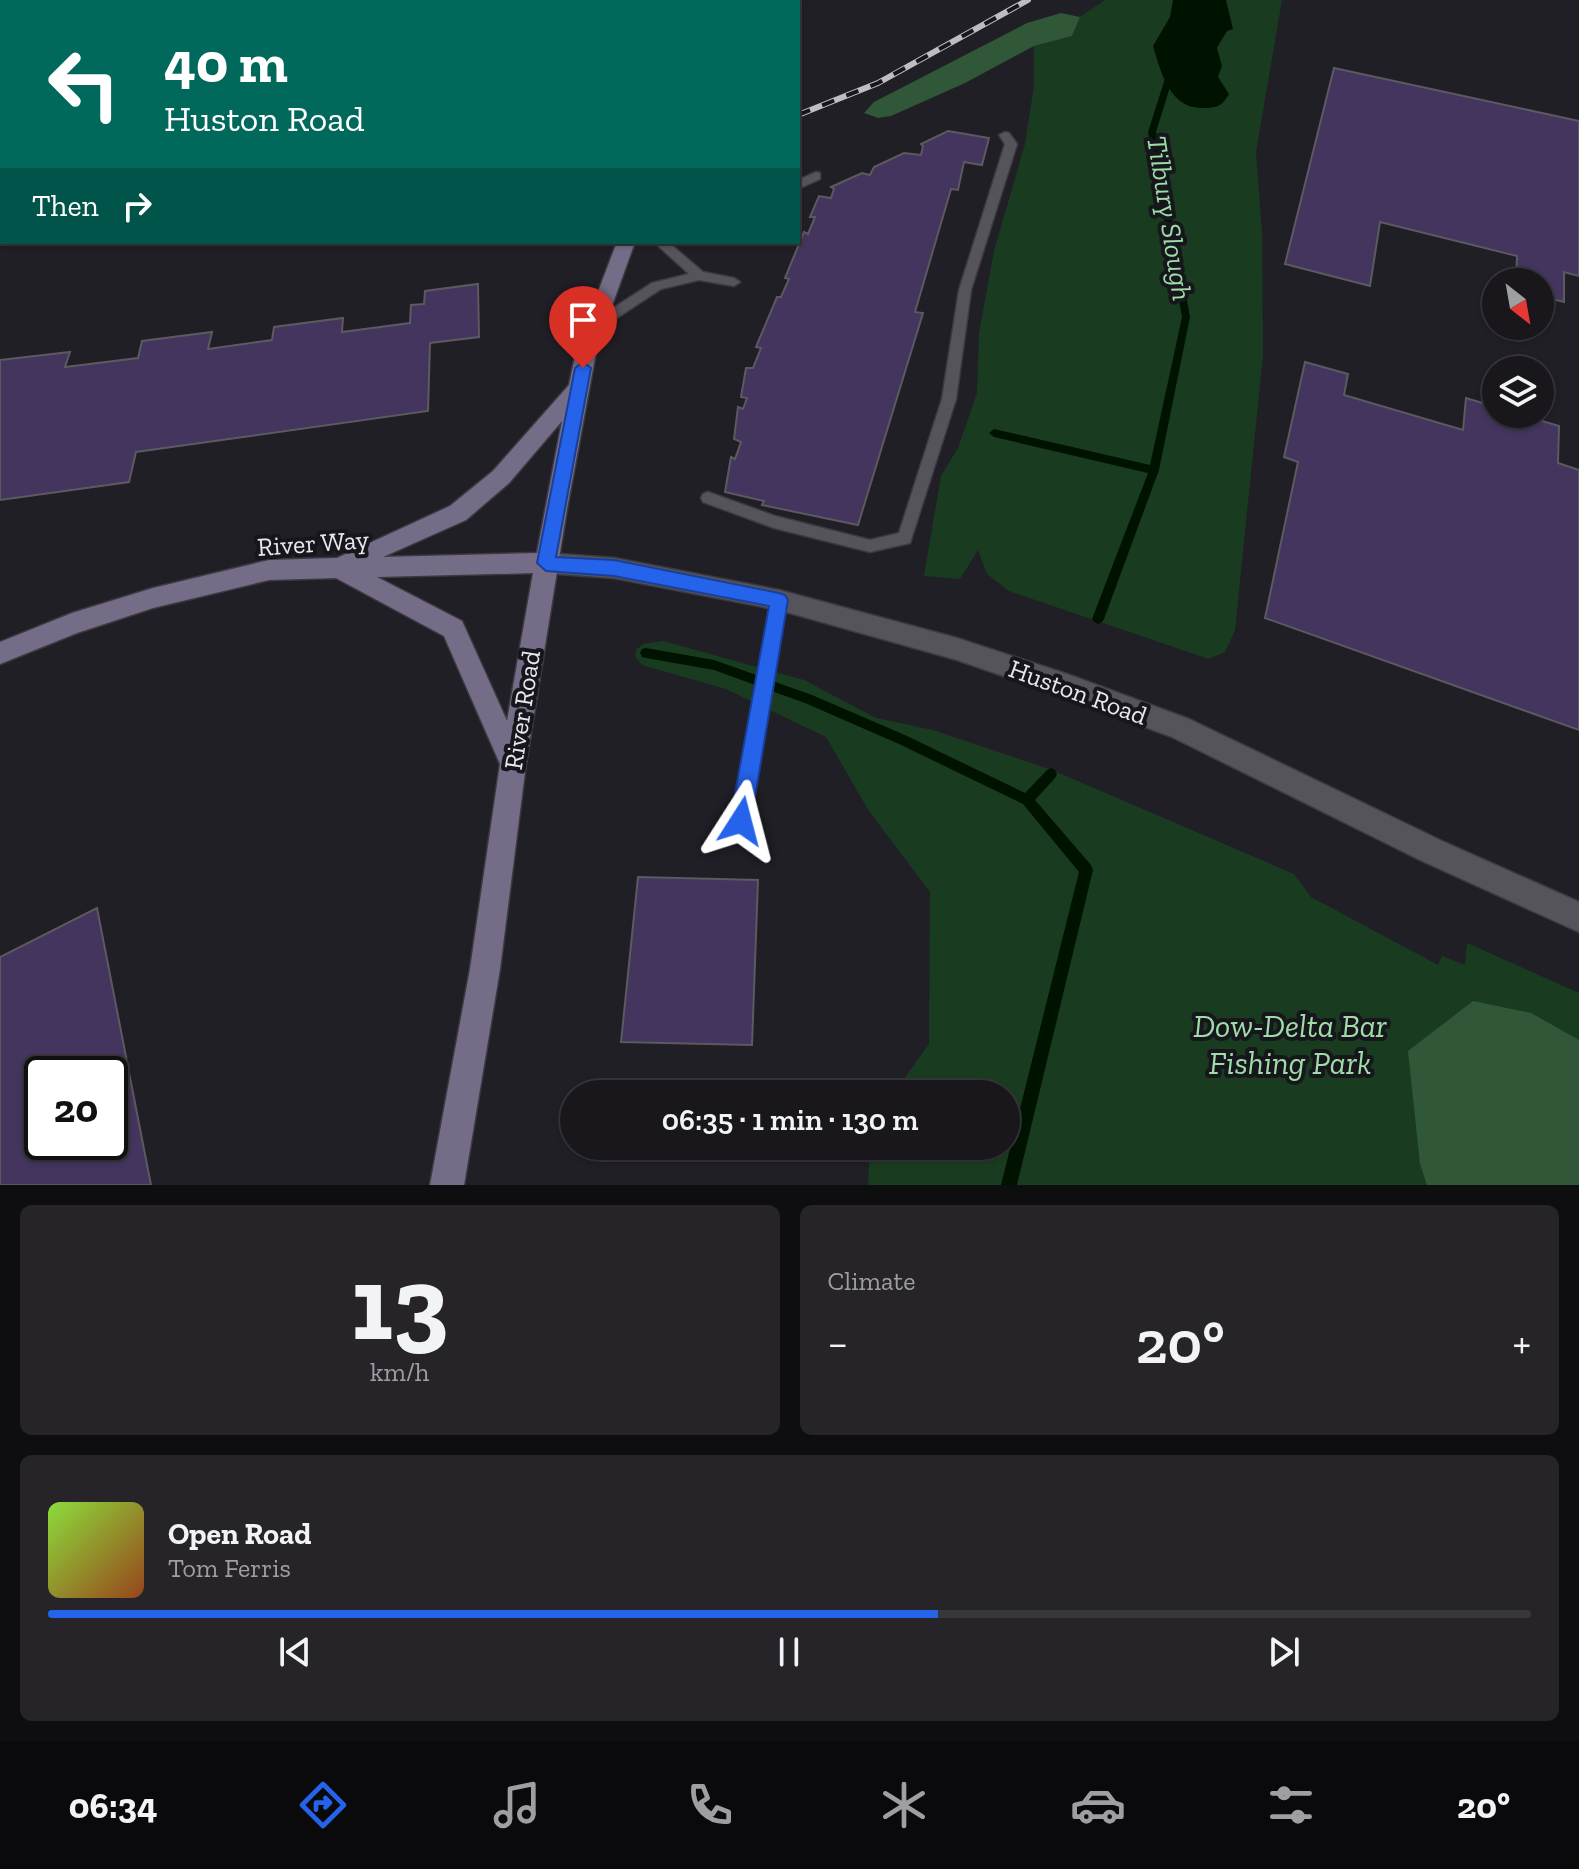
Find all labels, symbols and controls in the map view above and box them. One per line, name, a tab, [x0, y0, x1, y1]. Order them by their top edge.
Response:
text: 40 m	[164, 29, 288, 96]
icon: left	[32, 32, 136, 136]
text: Huston Road	[164, 97, 364, 140]
water label: Tilbury Slough	[1140, 133, 1199, 303]
icon: right	[115, 184, 159, 228]
text: Then	[32, 188, 99, 224]
north arrow	[1482, 268, 1554, 340]
map controls	[1482, 268, 1554, 428]
pin	[549, 286, 617, 368]
icon: arrive	[561, 298, 605, 342]
button: layers	[1482, 356, 1554, 428]
street label: River Way	[256, 523, 371, 563]
street label: River Road	[497, 648, 547, 772]
street label: Huston Road	[1005, 652, 1151, 732]
position arrow	[699, 779, 783, 863]
park label: Dow-Delta Bar Fishing Park	[1193, 1007, 1388, 1082]
speed limit sign: 20	[24, 1056, 128, 1160]
text: 06:35 · 1 min · 130 m	[662, 1102, 918, 1138]
text: 13	[351, 1241, 448, 1366]
text: Climate	[828, 1265, 915, 1297]
text: 20°	[1136, 1306, 1225, 1378]
text: −	[828, 1316, 848, 1369]
text: +	[1512, 1316, 1531, 1369]
text: km/h	[370, 1356, 429, 1388]
text: Open Road	[168, 1516, 311, 1552]
text: Tom Ferris	[168, 1552, 291, 1584]
icon: previous	[273, 1630, 317, 1674]
icon: pause	[767, 1630, 811, 1674]
icon: next	[1262, 1630, 1306, 1674]
icon: directions	[295, 1777, 351, 1833]
icon: music	[489, 1777, 545, 1833]
icon: phone	[682, 1777, 738, 1833]
icon: climate	[876, 1777, 932, 1833]
icon: car	[1070, 1777, 1126, 1833]
icon: filters	[1263, 1777, 1319, 1833]
text: 06:34	[69, 1784, 157, 1827]
text: 20°	[1457, 1784, 1510, 1827]

